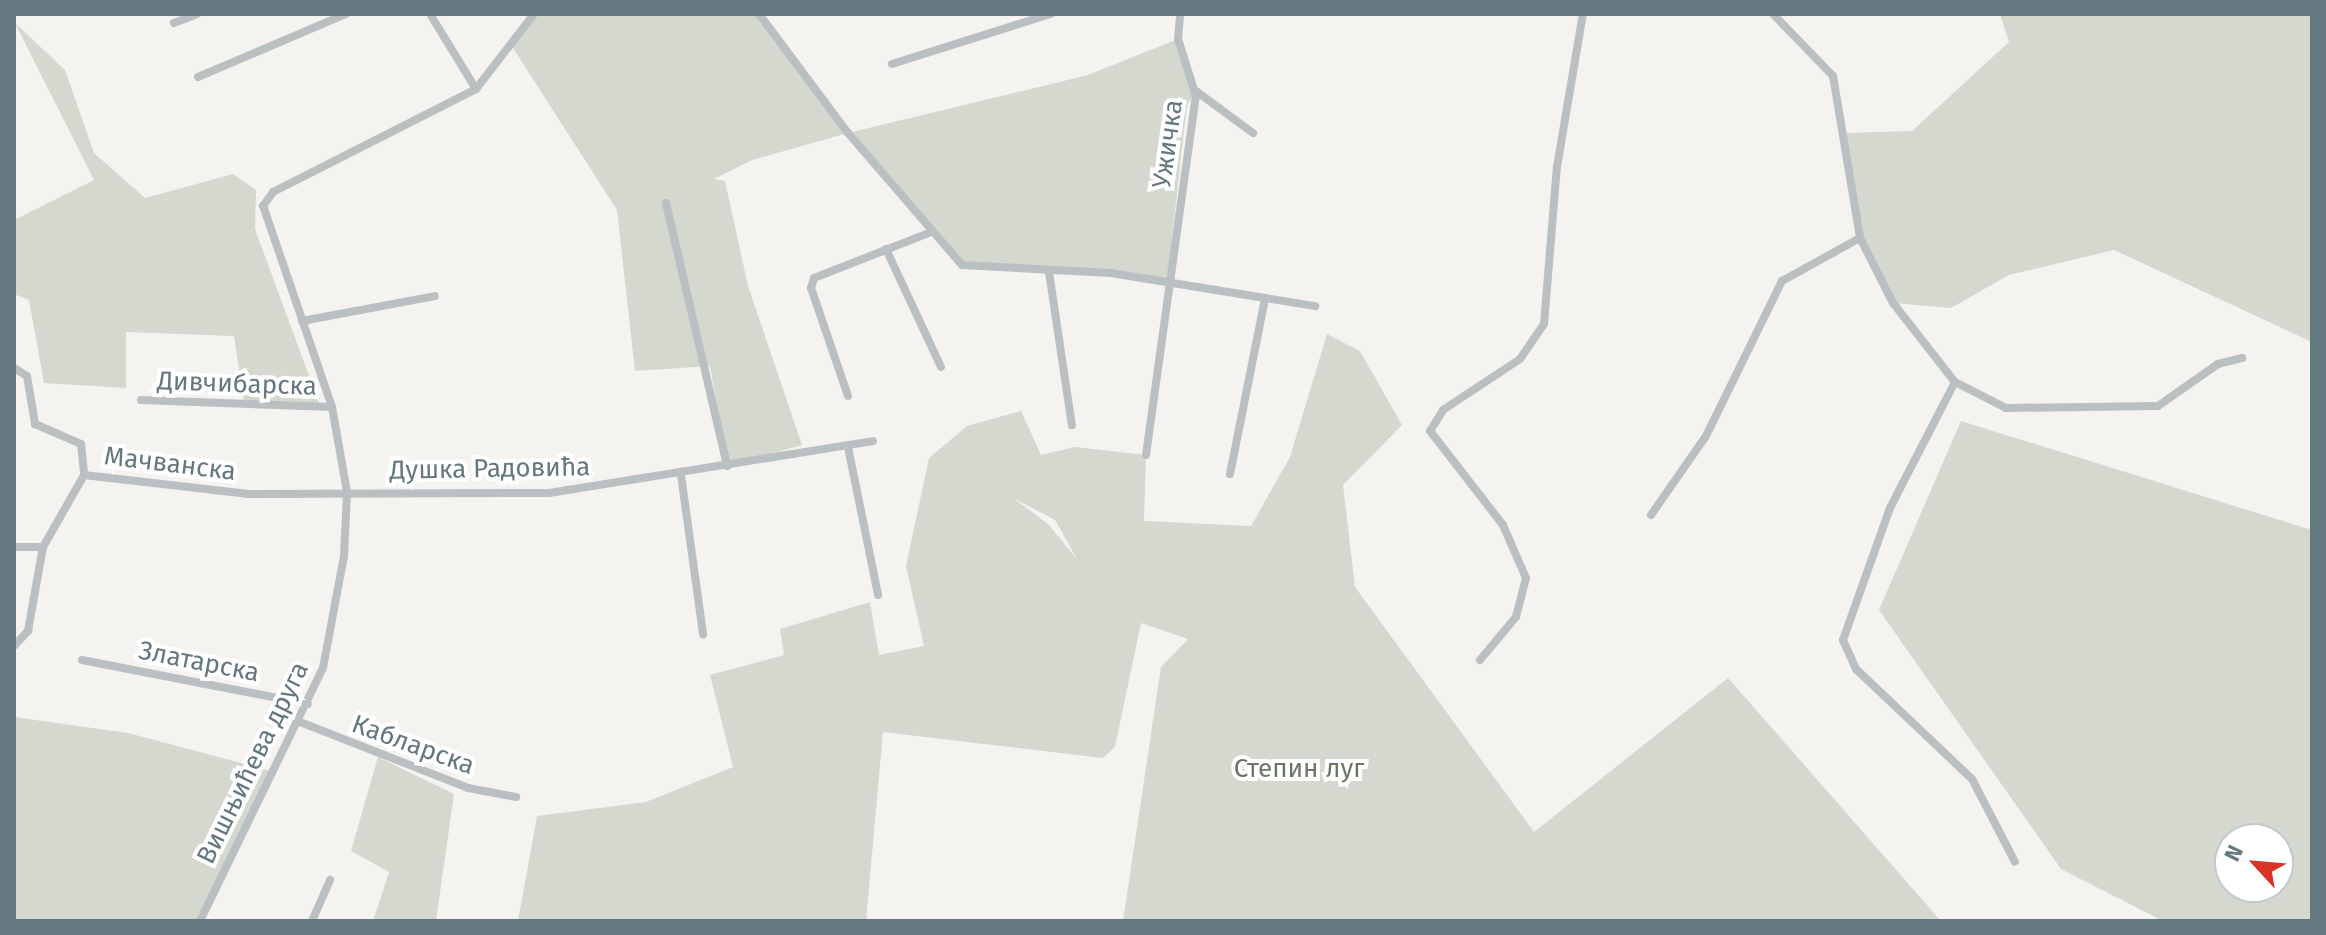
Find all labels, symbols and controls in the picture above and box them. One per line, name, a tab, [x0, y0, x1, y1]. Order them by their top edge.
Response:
street label: Ужичка	[1146, 98, 1190, 190]
street label: Дивчибарска	[157, 366, 317, 402]
street label: Мачванска	[102, 440, 238, 488]
street label: Душка Радовића	[389, 452, 591, 486]
street label: Златарска	[136, 635, 262, 689]
street label: Вишњићева друга	[191, 657, 315, 869]
street label: Кабларска	[347, 708, 479, 782]
park label: Степин луг	[1234, 753, 1364, 785]
north arrow	[2214, 823, 2294, 903]
text: N	[2218, 841, 2249, 866]

